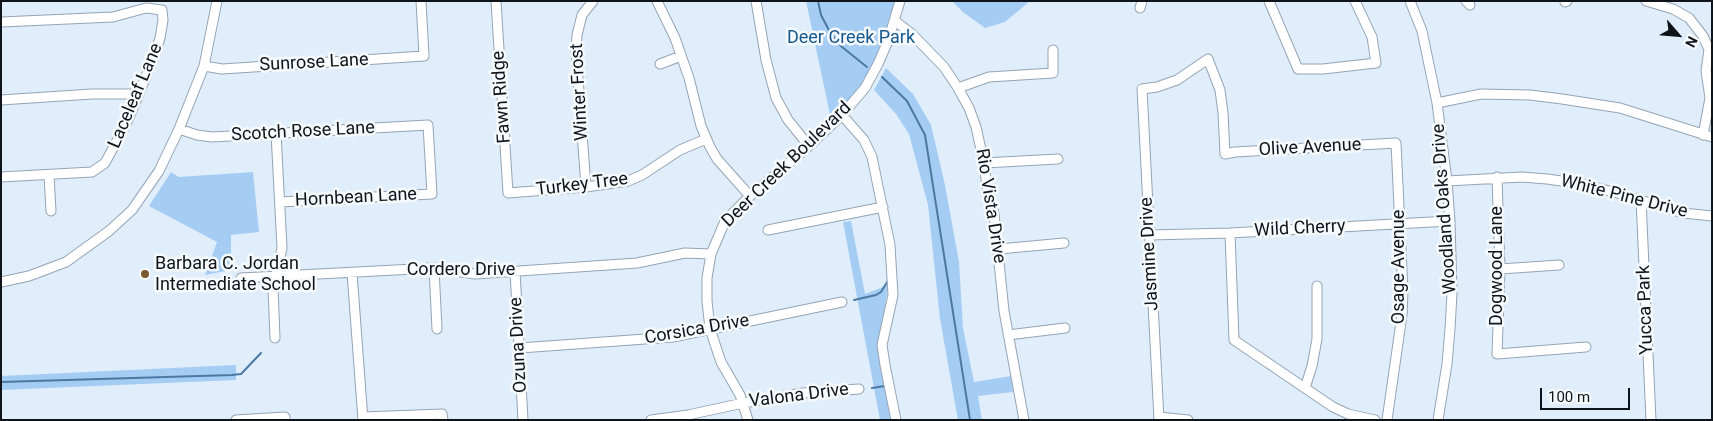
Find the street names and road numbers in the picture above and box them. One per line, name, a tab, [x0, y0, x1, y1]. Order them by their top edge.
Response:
street label: Laceleaf Lane	[104, 40, 168, 152]
street label: Winter Frost	[567, 43, 593, 141]
street label: Sunrose Lane	[259, 49, 369, 77]
street label: Fawn Ridge	[488, 50, 516, 144]
street label: Deer Creek Boulevard	[718, 98, 856, 232]
street label: Scotch Rose Lane	[231, 117, 375, 147]
street label: Woodland Oaks Drive	[1428, 123, 1462, 295]
street label: Olive Avenue	[1258, 135, 1362, 161]
street label: Rio Vista Drive	[970, 147, 1010, 265]
street label: Turkey Tree	[535, 169, 629, 201]
street label: White Pine Drive	[1558, 171, 1690, 223]
street label: Hornbean Lane	[295, 184, 417, 212]
street label: Jasmine Drive	[1136, 197, 1164, 311]
street label: Dogwood Lane	[1486, 206, 1508, 326]
street label: Osage Avenue	[1388, 210, 1410, 324]
street label: Wild Cherry	[1254, 216, 1346, 242]
street label: Cordero Drive	[407, 259, 515, 281]
street label: Yucca Park	[1634, 265, 1658, 355]
street label: Ozuna Drive	[506, 297, 532, 393]
street label: Corsica Drive	[643, 310, 751, 350]
street label: Valona Drive	[748, 379, 850, 413]

